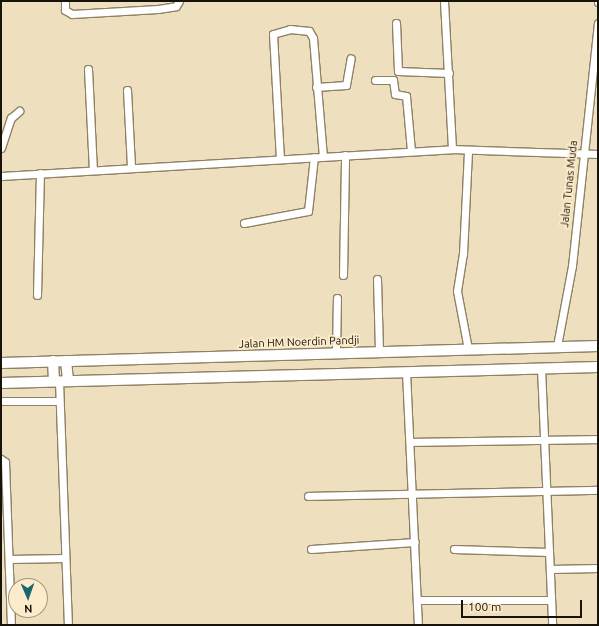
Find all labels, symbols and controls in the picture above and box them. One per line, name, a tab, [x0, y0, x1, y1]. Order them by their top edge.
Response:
street label: Jalan Tunas Muda	[558, 140, 580, 228]
street label: Jalan HM Noerdin Pandji	[238, 333, 360, 351]
north arrow	[8, 578, 48, 618]
scale bar	[463, 592, 584, 618]
text: 100 m	[468, 600, 501, 613]
text: N	[24, 603, 33, 615]

